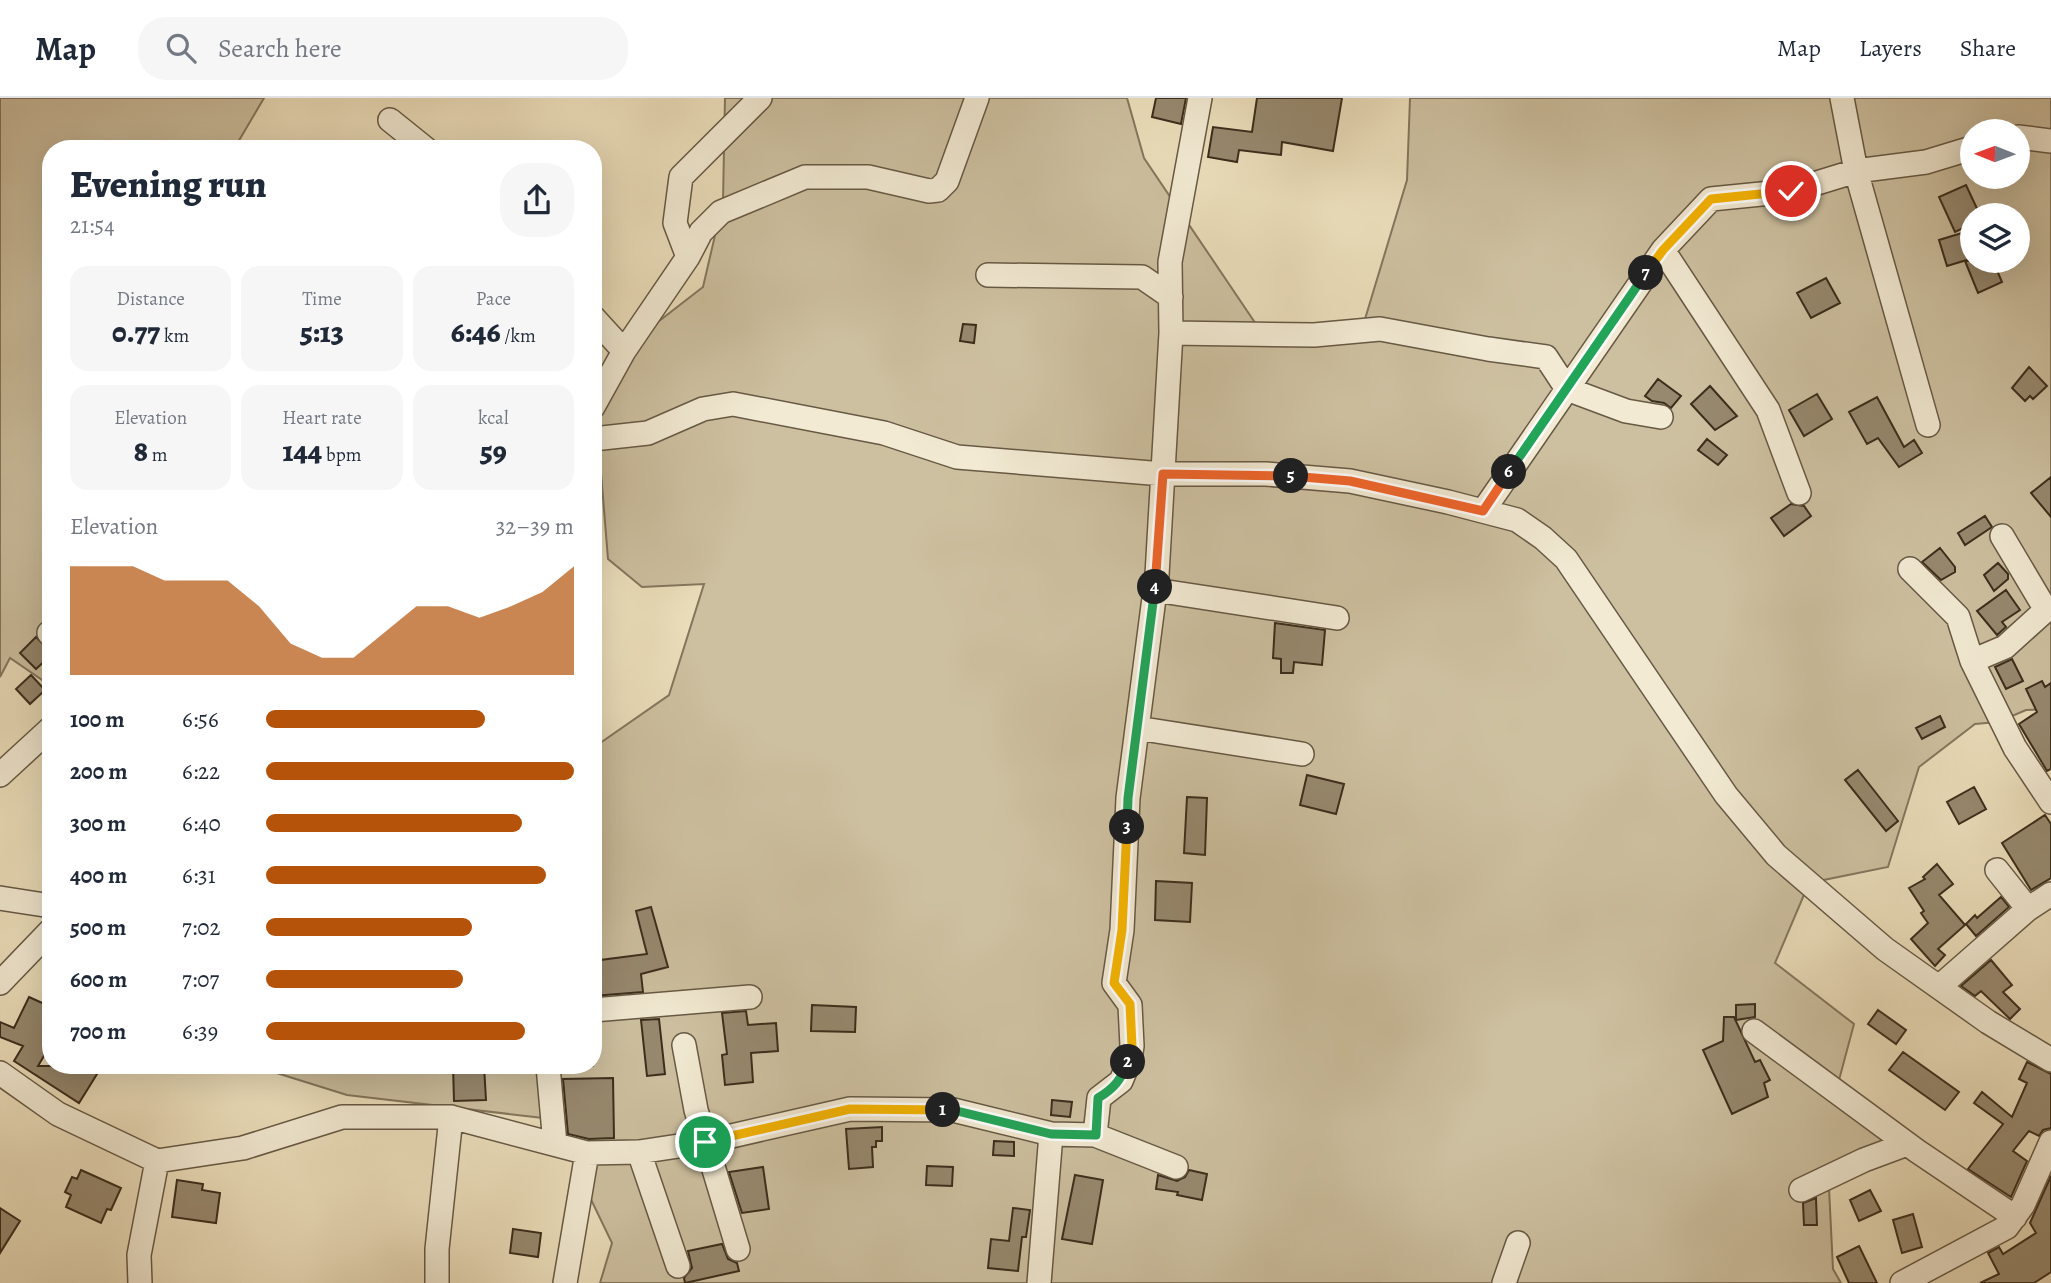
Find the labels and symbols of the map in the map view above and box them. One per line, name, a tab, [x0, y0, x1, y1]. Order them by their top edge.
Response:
north arrow	[1960, 119, 2030, 189]
pin	[1761, 161, 1821, 221]
pin: 7	[1628, 256, 1664, 290]
pin: 6	[1492, 454, 1526, 490]
pin: 5	[1274, 458, 1308, 494]
pin: 4	[1138, 570, 1172, 604]
pin: 3	[1110, 810, 1144, 844]
pin: 2	[1110, 1044, 1146, 1080]
pin: 1	[926, 1093, 960, 1128]
pin	[675, 1112, 735, 1172]

